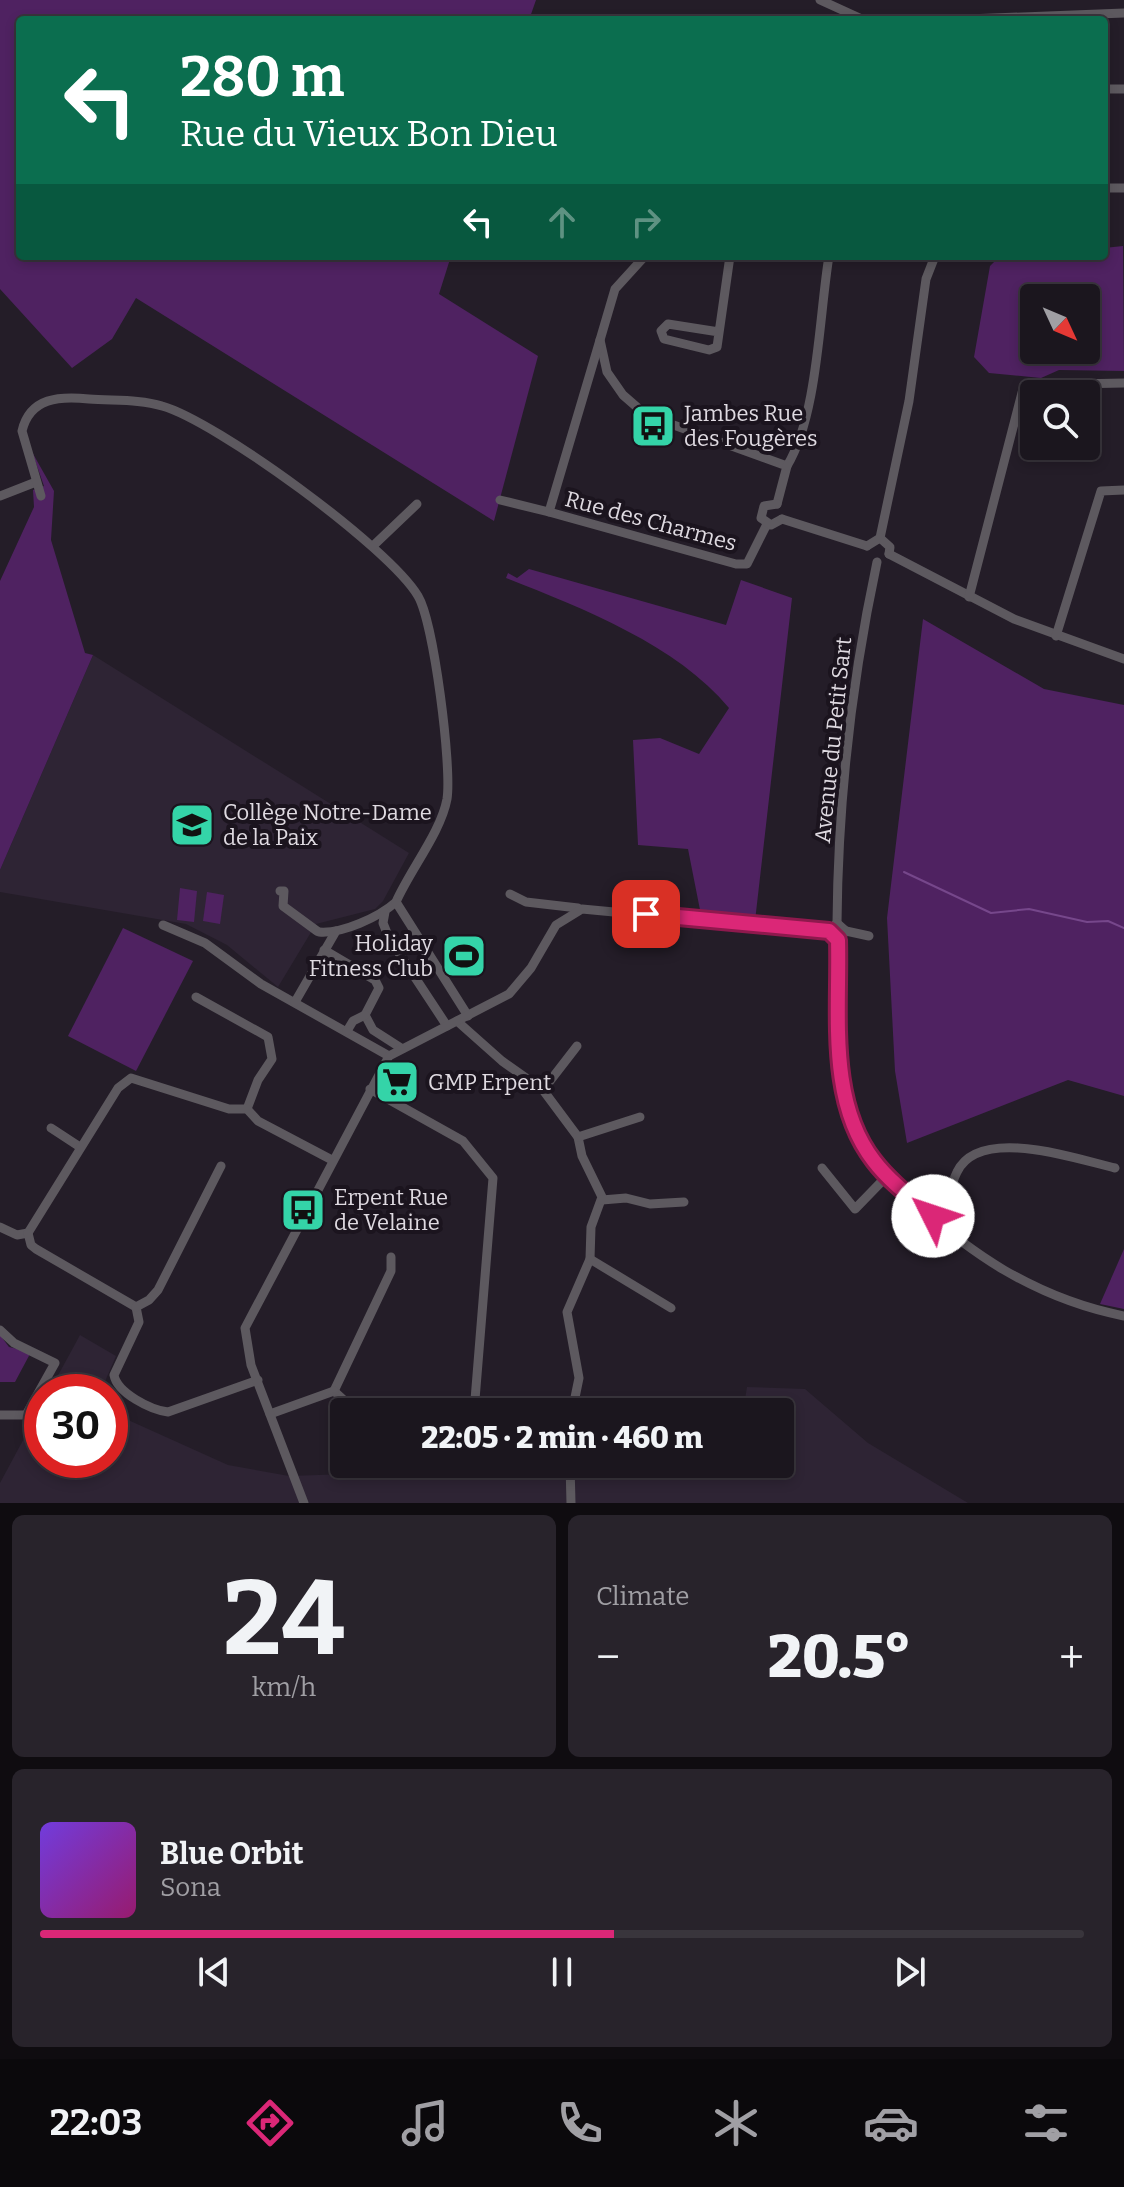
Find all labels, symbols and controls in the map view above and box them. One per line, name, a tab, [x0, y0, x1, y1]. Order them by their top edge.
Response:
text: 280 m	[180, 44, 344, 111]
icon: left	[48, 48, 152, 152]
text: Rue du Vieux Bon Dieu	[180, 112, 558, 156]
icon: left	[456, 200, 500, 244]
icon: ahead	[540, 200, 584, 244]
icon: right	[624, 200, 668, 244]
north arrow	[1020, 284, 1100, 364]
map controls	[1020, 284, 1100, 460]
button: search	[1020, 380, 1100, 460]
place label: Jambes Rue des Fougères	[683, 400, 817, 452]
bus stop icon: Jambes Rue des Fougères	[629, 402, 677, 450]
street label: Rue des Charmes	[562, 485, 740, 557]
street label: Avenue du Petit Sart	[809, 636, 857, 844]
place label: Collège Notre-Dame de la Paix	[223, 799, 432, 851]
school or university icon: Collège Notre-Dame de la Paix	[168, 801, 216, 849]
pin	[612, 880, 680, 948]
icon: arrive	[624, 892, 668, 936]
place label: Holiday Fitness Club	[309, 930, 433, 982]
sports icon: Holiday Fitness Club	[440, 932, 488, 980]
supermarket icon: GMP Erpent	[373, 1058, 421, 1106]
place label: GMP Erpent	[428, 1069, 551, 1096]
position arrow	[891, 1174, 975, 1258]
place label: Erpent Rue de Velaine	[334, 1184, 448, 1236]
bus stop icon: Erpent Rue de Velaine	[279, 1186, 327, 1234]
speed limit sign: 30	[24, 1374, 128, 1478]
text: 22:05 · 2 min · 460 m	[421, 1420, 703, 1456]
text: 24	[223, 1557, 345, 1682]
text: Climate	[596, 1581, 690, 1612]
text: 20.5°	[768, 1621, 911, 1693]
text: −	[596, 1631, 620, 1684]
text: +	[1059, 1631, 1084, 1684]
text: km/h	[252, 1672, 316, 1703]
text: Blue Orbit	[160, 1836, 304, 1872]
text: Sona	[160, 1872, 221, 1903]
icon: previous	[192, 1950, 236, 1994]
icon: pause	[540, 1950, 584, 1994]
icon: next	[888, 1950, 932, 1994]
icon: directions	[242, 2095, 298, 2151]
icon: music	[397, 2095, 453, 2151]
icon: phone	[552, 2095, 608, 2151]
icon: climate	[708, 2095, 764, 2151]
icon: car	[863, 2095, 919, 2151]
icon: filters	[1018, 2095, 1074, 2151]
text: 22:03	[50, 2101, 142, 2145]

